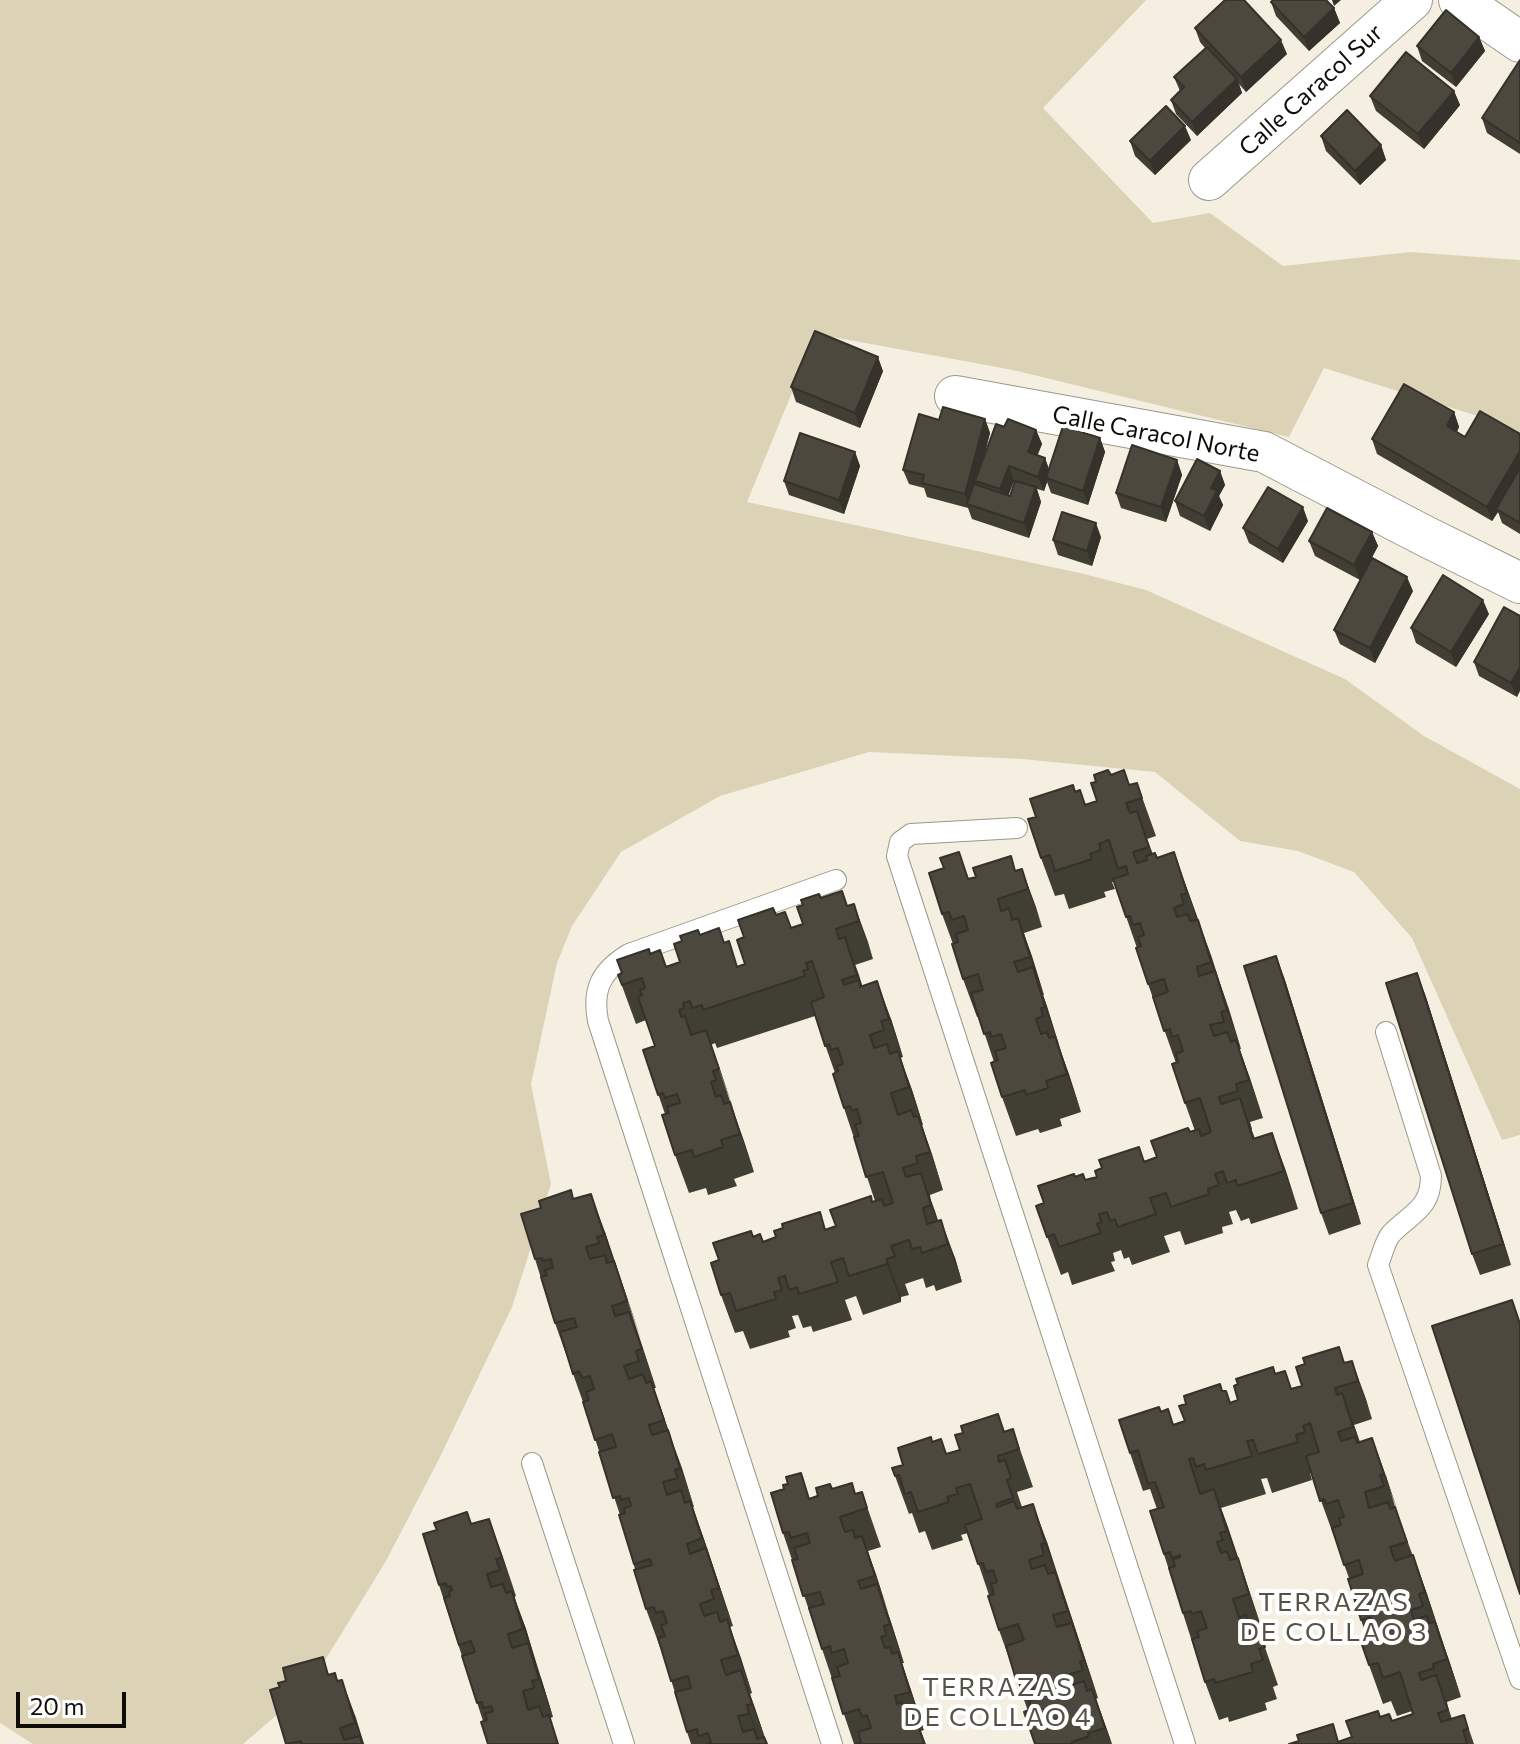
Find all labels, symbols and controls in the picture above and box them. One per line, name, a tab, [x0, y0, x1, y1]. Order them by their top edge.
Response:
street label: Calle Caracol Sur	[1233, 18, 1389, 162]
street label: Calle Caracol Norte	[1050, 400, 1262, 468]
district label: TERRAZAS DE COLLAO 3	[1240, 1586, 1428, 1648]
district label: TERRAZAS DE COLLAO 4	[903, 1671, 1093, 1732]
scale bar	[20, 1676, 130, 1726]
text: 20 m	[30, 1691, 84, 1720]

